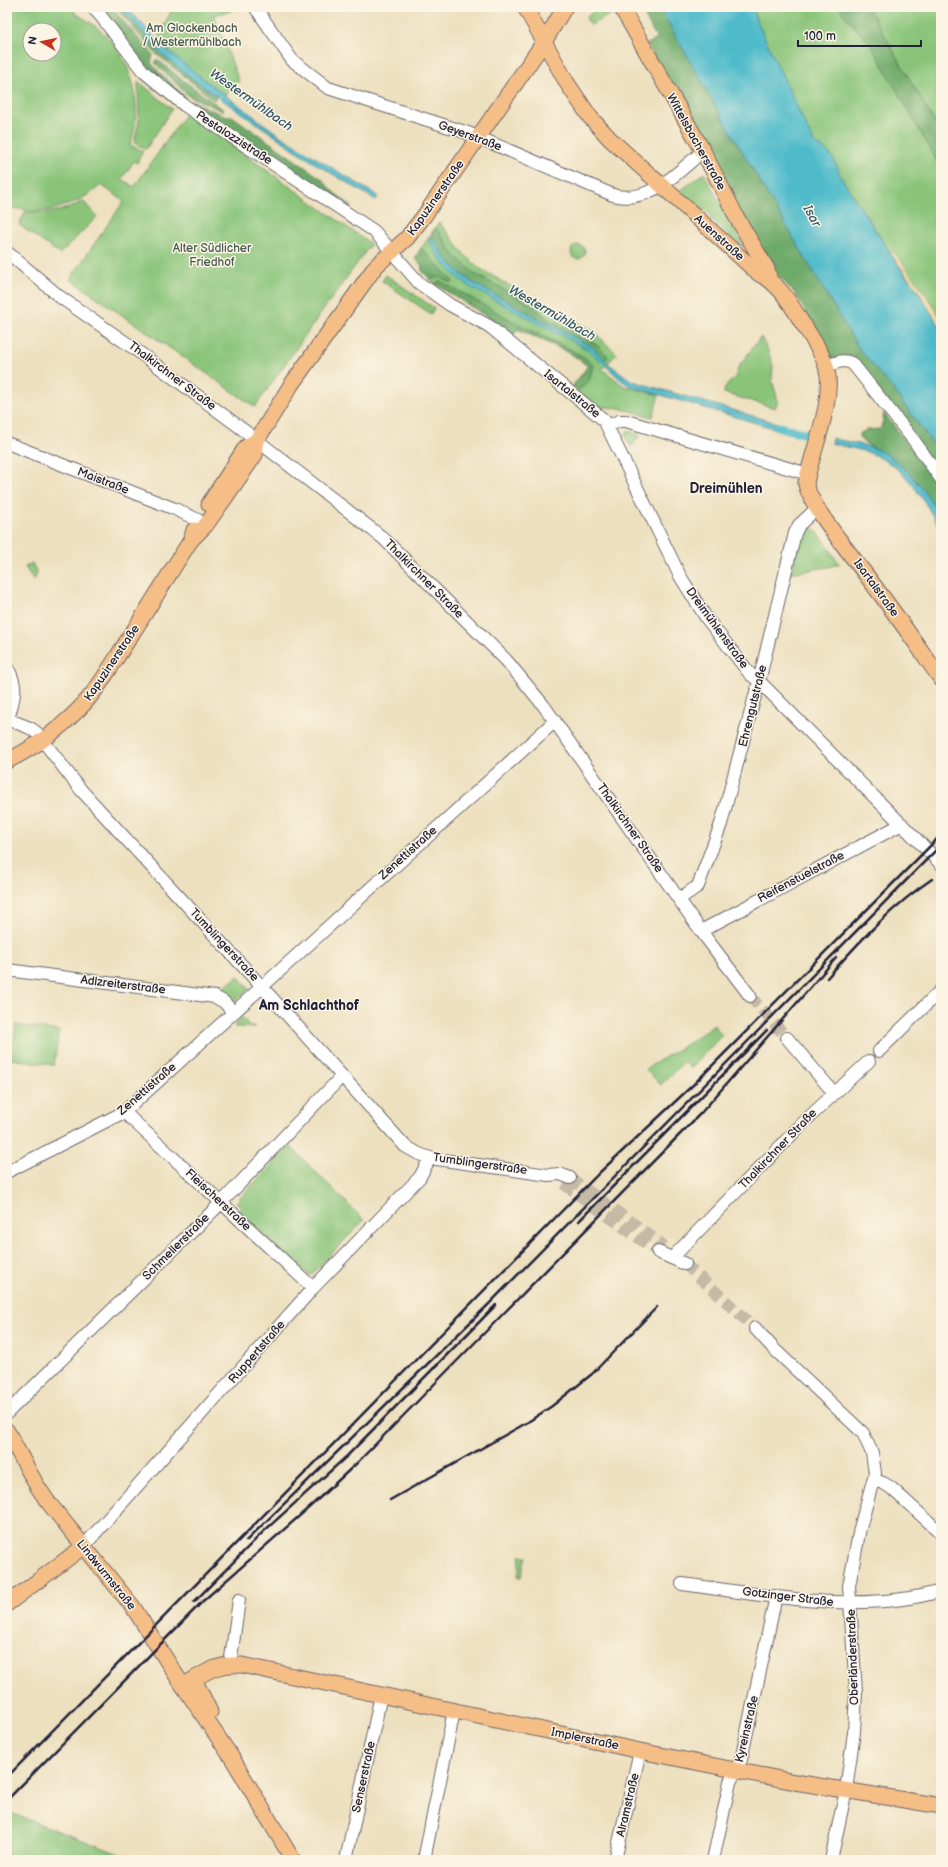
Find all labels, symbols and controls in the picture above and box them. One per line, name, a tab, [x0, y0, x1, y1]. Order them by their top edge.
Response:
park label: Am Glockenbach / Westermühlbach	[143, 21, 242, 50]
north arrow	[22, 22, 62, 62]
scale bar	[798, 22, 921, 48]
text: 100 m	[804, 29, 836, 44]
text: N	[26, 35, 40, 46]
water label: Westermühlbach	[206, 65, 296, 135]
street label: Wittelsbacherstraße	[663, 91, 729, 193]
street label: Pestalozzistraße	[193, 108, 275, 168]
street label: Geyerstraße	[436, 118, 504, 154]
street label: Kapuzinerstraße	[404, 157, 468, 239]
water label: Isar	[799, 201, 825, 231]
street label: Auenstraße	[691, 212, 747, 264]
park label: Alter Südlicher Friedhof	[173, 241, 252, 270]
water label: Westermühlbach	[506, 282, 598, 344]
street label: Thalkirchner Straße	[125, 338, 219, 414]
street label: Isartalstraße	[541, 367, 603, 421]
street label: Maistraße	[75, 464, 131, 498]
district label: Dreimühlen	[689, 480, 763, 497]
street label: Thalkirchner Straße	[381, 536, 467, 622]
street label: Isartalstraße	[850, 556, 902, 620]
street label: Dreimühlenstraße	[682, 584, 752, 672]
street label: Kapuzinerstraße	[81, 622, 143, 704]
street label: Ehrengutstraße	[736, 663, 770, 749]
street label: Thalkirchner Straße	[594, 780, 666, 876]
street label: Zenettistraße	[375, 823, 440, 884]
street label: Reifenstuelstraße	[755, 848, 847, 906]
street label: Tumblingerstraße	[186, 905, 262, 985]
street label: Adlzreiterstraße	[80, 972, 166, 998]
district label: Am Schlachthof	[258, 997, 360, 1014]
street label: Zenettistraße	[114, 1059, 179, 1119]
street label: Thalkirchner Straße	[736, 1106, 820, 1192]
street label: Tumblingerstraße	[432, 1150, 528, 1178]
street label: Fleischerstraße	[182, 1166, 254, 1234]
street label: Schmellerstraße	[139, 1210, 213, 1284]
street label: Ruppertstraße	[226, 1317, 288, 1387]
street label: Lindwurmstraße	[73, 1537, 139, 1613]
street label: Gotzinger Straße	[742, 1584, 834, 1610]
street label: Oberländerstraße	[844, 1609, 862, 1705]
street label: Kyreinstraße	[732, 1694, 762, 1764]
street label: Implerstraße	[550, 1724, 620, 1754]
street label: Senserstraße	[349, 1740, 379, 1814]
street label: Alramstraße	[613, 1772, 643, 1838]

